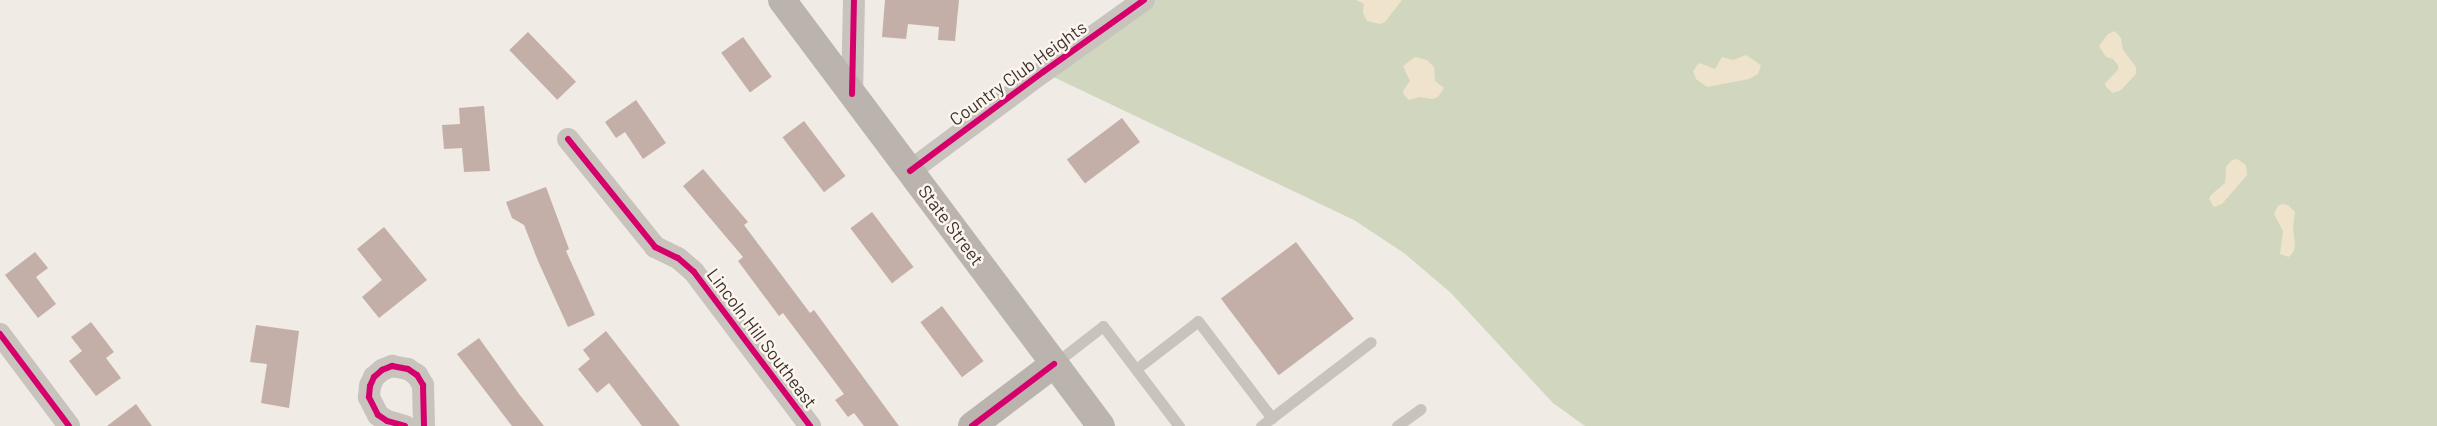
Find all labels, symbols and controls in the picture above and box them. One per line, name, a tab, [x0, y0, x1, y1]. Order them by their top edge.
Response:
street label: Country Club Heights	[945, 16, 1091, 130]
street label: State Street	[914, 181, 988, 269]
street label: Lincoln Hill Southeast	[702, 264, 822, 412]

